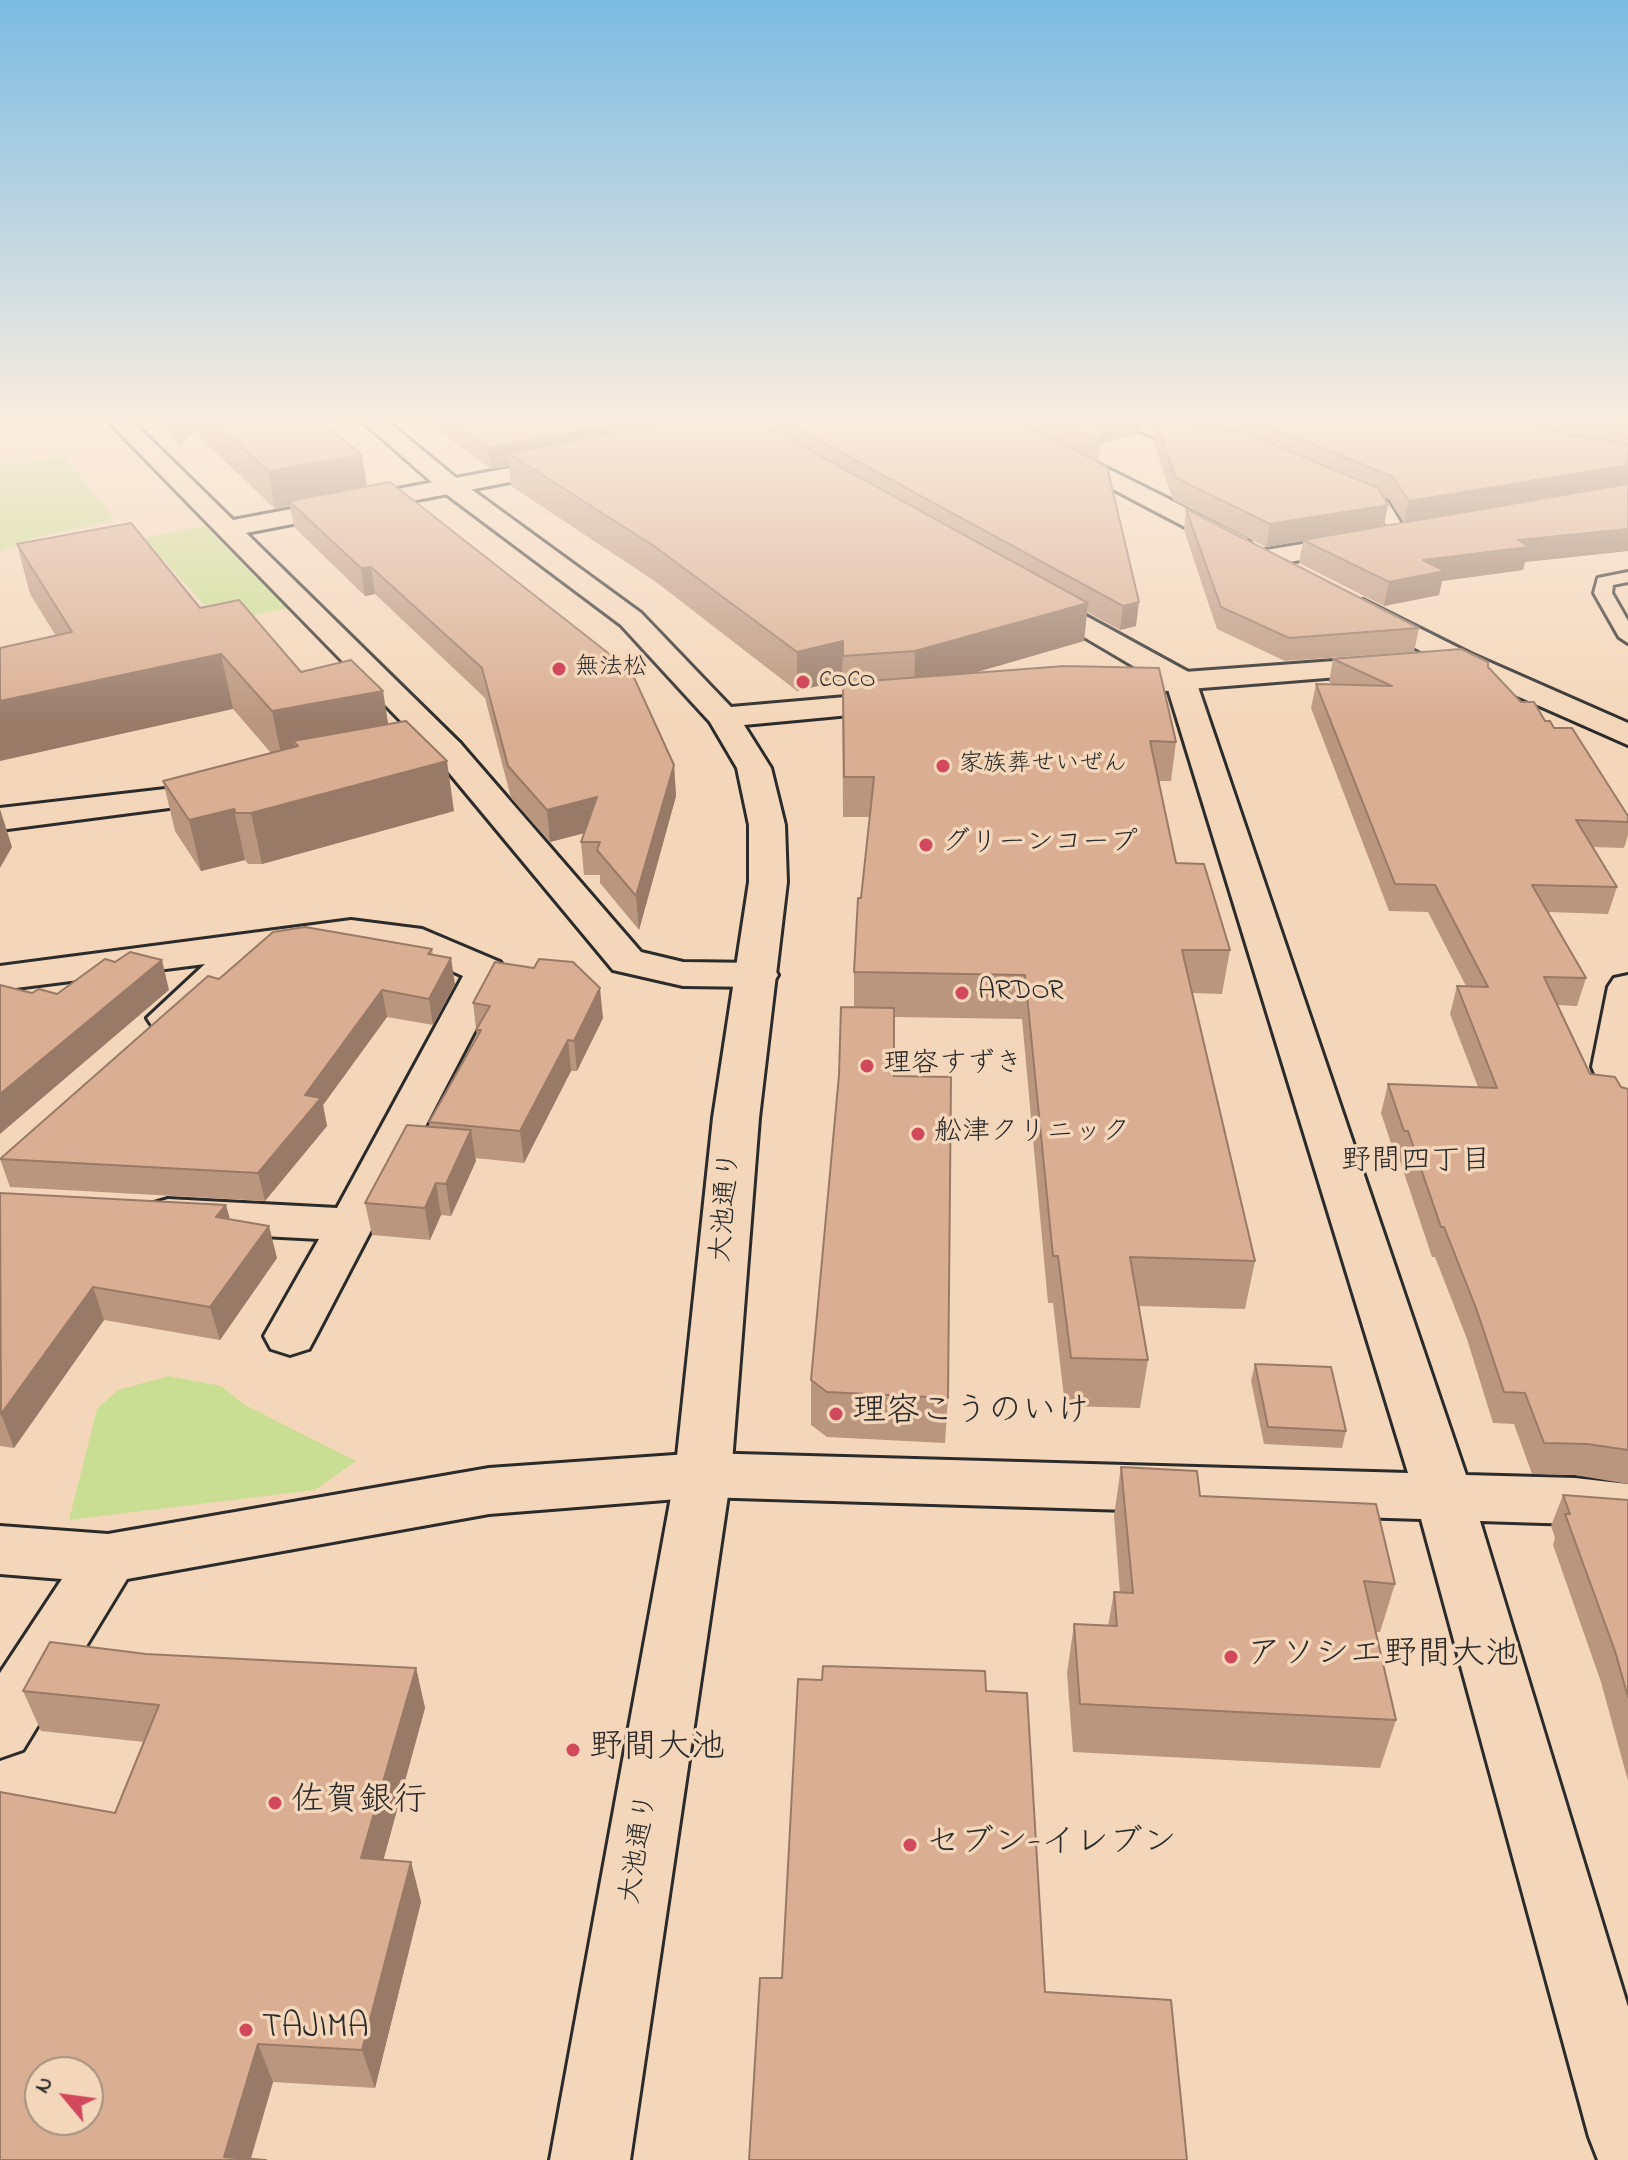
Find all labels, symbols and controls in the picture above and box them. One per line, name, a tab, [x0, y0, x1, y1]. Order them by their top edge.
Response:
place label: 無法松	[575, 655, 647, 683]
marker: 無法松	[550, 660, 568, 678]
place label: COCO	[819, 668, 875, 696]
marker: COCO	[794, 673, 812, 691]
place label: 家族葬せいぜん	[959, 752, 1127, 780]
marker: 家族葬せいぜん	[934, 757, 952, 775]
place label: グリーンコープ	[942, 828, 1138, 862]
marker: グリーンコープ	[917, 836, 935, 854]
place label: ARDOR	[978, 976, 1063, 1010]
marker: ARDOR	[953, 984, 971, 1002]
place label: 理容すずき	[883, 1049, 1023, 1083]
marker: 理容すずき	[858, 1057, 876, 1075]
place label: 舩津クリニック	[934, 1117, 1130, 1151]
marker: 舩津クリニック	[909, 1125, 927, 1143]
district label: 野間四丁目	[1341, 1146, 1491, 1182]
street label: 大池通り	[706, 1150, 750, 1264]
place label: 理容こうのいけ	[852, 1394, 1090, 1434]
marker: 理容こうのいけ	[827, 1405, 845, 1423]
place label: アソシエ野間大池	[1247, 1637, 1519, 1677]
marker: アソシエ野間大池	[1222, 1648, 1240, 1666]
place label: 野間大池	[589, 1730, 725, 1770]
marker: 野間大池	[564, 1741, 582, 1759]
place label: 佐賀銀行	[291, 1783, 427, 1823]
street label: 大池通り	[616, 1791, 666, 1907]
marker: 佐賀銀行	[266, 1794, 284, 1812]
place label: セブン-イレブン	[926, 1825, 1177, 1865]
marker: セブン-イレブン	[901, 1836, 919, 1854]
place label: TAJIMA	[262, 2010, 369, 2050]
marker: TAJIMA	[237, 2021, 255, 2039]
north arrow	[24, 2056, 104, 2136]
text: N	[27, 2071, 62, 2100]

